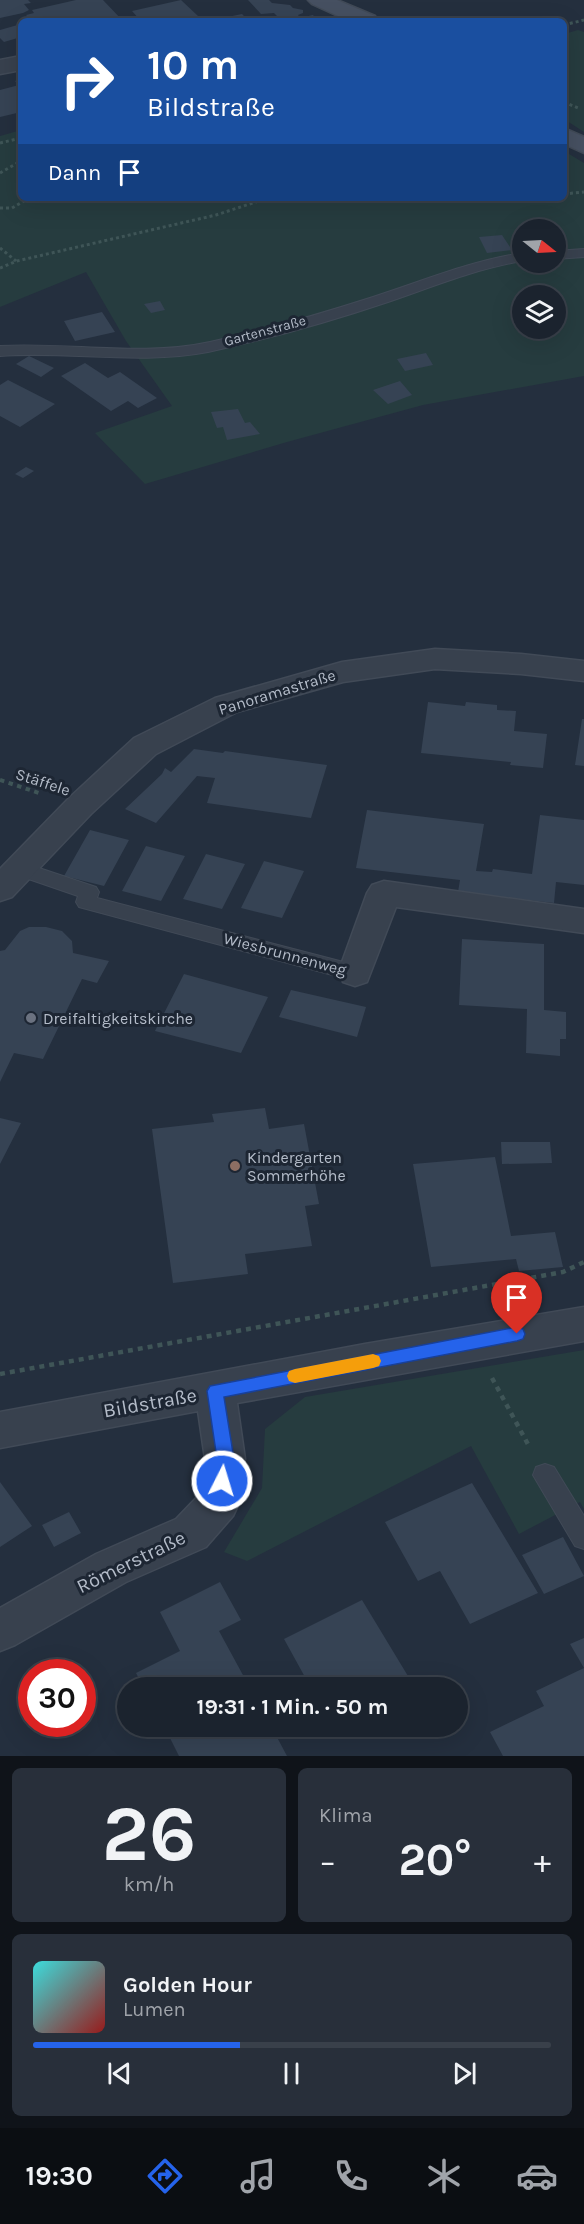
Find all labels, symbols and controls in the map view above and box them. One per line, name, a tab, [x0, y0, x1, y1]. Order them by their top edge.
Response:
text: 10 m	[147, 40, 239, 90]
icon: right	[48, 42, 126, 120]
text: Bildstraße	[147, 91, 275, 123]
icon: arrive	[113, 156, 146, 189]
text: Dann	[48, 160, 101, 186]
north arrow	[512, 219, 566, 273]
map controls	[512, 219, 566, 339]
button: layers	[512, 285, 566, 339]
street label: Gartenstraße	[222, 312, 308, 350]
street label: Panoramastraße	[216, 665, 338, 719]
street label: Stäffele	[13, 764, 73, 800]
street label: Wiesbrunnenweg	[221, 928, 349, 980]
place label: Dreifaltigkeitskirche	[43, 1009, 193, 1028]
marker: Dreifaltigkeitskirche	[24, 1011, 38, 1025]
place label: Kindergarten Sommerhöhe	[247, 1148, 346, 1185]
marker: Kindergarten Sommerhöhe	[228, 1159, 242, 1173]
pin	[491, 1272, 542, 1334]
icon: arrive	[500, 1281, 533, 1314]
street label: Bildstraße	[101, 1383, 199, 1423]
position arrow	[190, 1449, 254, 1513]
street label: Römerstraße	[73, 1526, 189, 1598]
speed limit sign: 30	[18, 1659, 96, 1737]
text: 19:31 · 1 Min. · 50 m	[197, 1694, 388, 1720]
text: 26	[102, 1788, 196, 1880]
text: Klima	[319, 1804, 372, 1827]
text: 20°	[398, 1834, 472, 1886]
text: −	[319, 1842, 336, 1880]
text: +	[534, 1842, 551, 1880]
text: km/h	[124, 1873, 174, 1896]
text: Golden Hour	[123, 1972, 252, 1998]
text: Lumen	[123, 1998, 186, 2021]
icon: previous	[103, 2057, 136, 2090]
icon: pause	[275, 2057, 308, 2090]
icon: next	[448, 2057, 481, 2090]
icon: directions	[144, 2155, 186, 2197]
icon: music	[237, 2155, 279, 2197]
icon: phone	[330, 2155, 372, 2197]
icon: climate	[423, 2155, 465, 2197]
icon: car	[516, 2155, 558, 2197]
text: 19:30	[26, 2160, 93, 2192]

